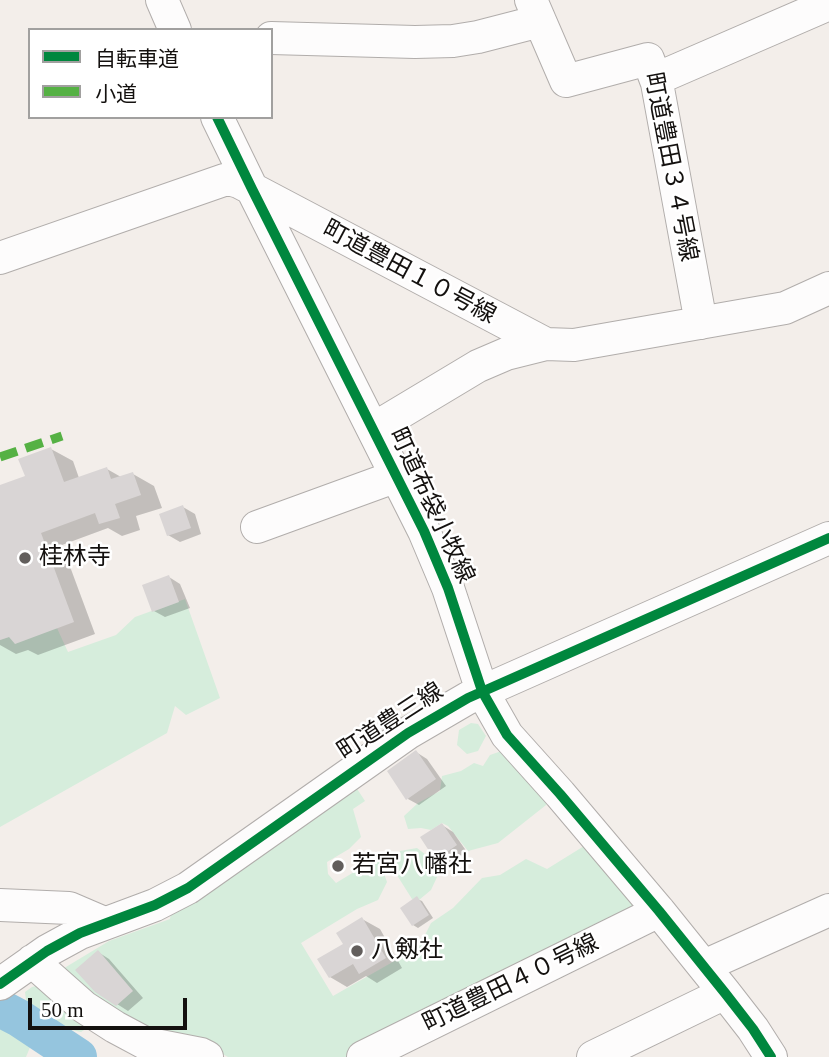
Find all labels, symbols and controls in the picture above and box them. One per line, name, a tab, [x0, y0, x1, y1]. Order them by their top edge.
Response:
legend	[28, 28, 273, 119]
text: 自転車道	[95, 47, 179, 71]
street label: 町道豊田３４号線	[638, 70, 702, 264]
text: 小道	[95, 82, 137, 106]
street label: 町道豊田１０号線	[317, 215, 501, 331]
street label: 町道布袋小牧線	[382, 424, 480, 588]
place label: 桂林寺	[39, 544, 111, 572]
marker: 桂林寺	[17, 550, 33, 566]
street label: 町道豊三線	[333, 677, 449, 767]
place label: 若宮八幡社	[352, 852, 472, 880]
marker: 若宮八幡社	[330, 858, 346, 874]
street label: 町道豊田４０号線	[418, 929, 604, 1039]
place label: 八剱社	[371, 937, 443, 965]
marker: 八剱社	[349, 943, 365, 959]
scale bar	[32, 984, 191, 1028]
text: 50 m	[41, 998, 84, 1022]

